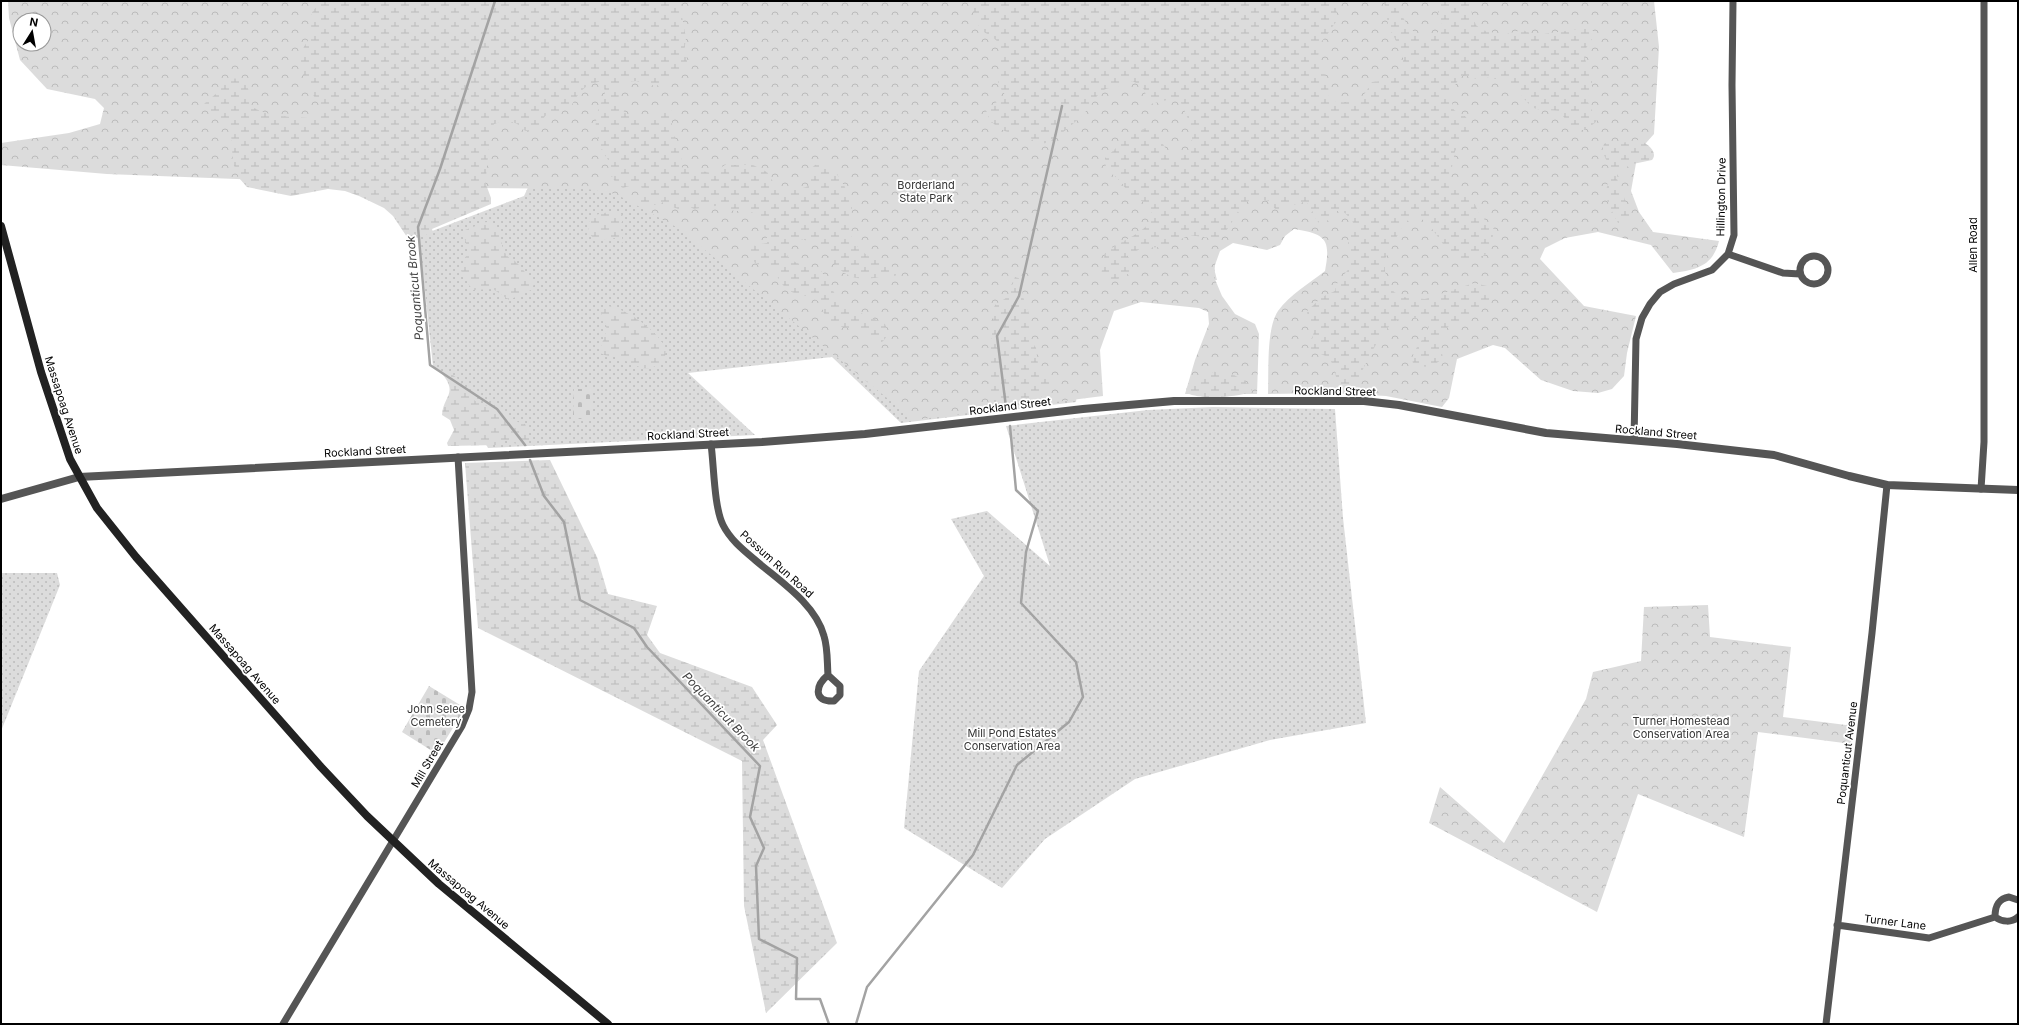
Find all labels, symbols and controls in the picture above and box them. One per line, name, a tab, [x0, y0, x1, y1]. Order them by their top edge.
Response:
north arrow	[12, 12, 52, 52]
text: N	[28, 15, 39, 30]
street label: Hillington Drive	[1713, 157, 1729, 237]
park label: Borderland State Park	[897, 178, 955, 205]
street label: Allen Road	[1966, 217, 1980, 273]
water label: Poquanticut Brook	[402, 235, 427, 341]
street label: Massapoag Avenue	[42, 354, 86, 456]
street label: Rockland Street	[1294, 383, 1377, 399]
street label: Rockland Street	[968, 394, 1052, 418]
street label: Rockland Street	[1615, 421, 1698, 443]
street label: Rockland Street	[647, 425, 730, 443]
street label: Rockland Street	[324, 442, 407, 460]
street label: Possum Run Road	[737, 527, 817, 601]
street label: Massapoag Avenue	[206, 621, 284, 707]
water label: Poquanticut Brook	[679, 669, 764, 755]
street label: Poquanticut Avenue	[1834, 701, 1860, 805]
park label: John Selee Cemetery	[407, 702, 465, 729]
park label: Turner Homestead Conservation Area	[1633, 714, 1729, 741]
park label: Mill Pond Estates Conservation Area	[964, 726, 1060, 753]
street label: Mill Street	[408, 738, 446, 790]
street label: Massapoag Avenue	[425, 856, 513, 932]
street label: Turner Lane	[1863, 911, 1927, 933]

